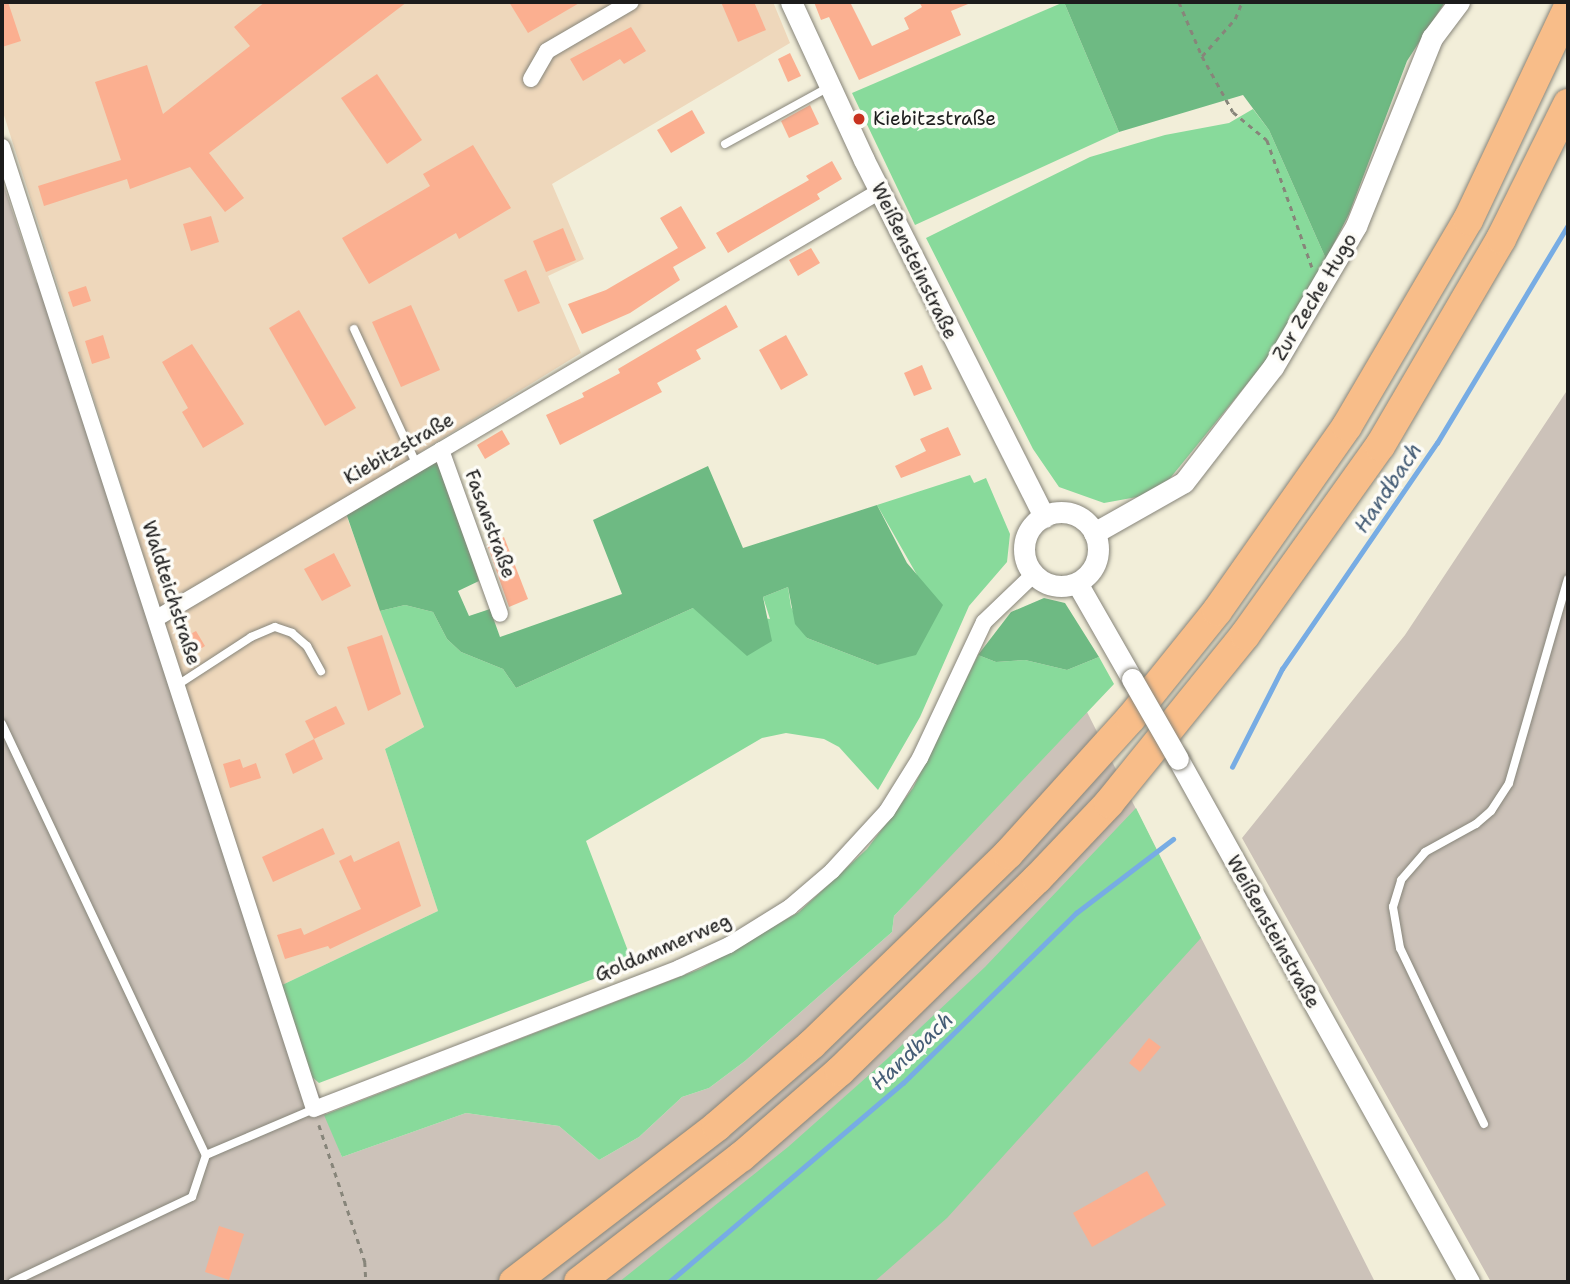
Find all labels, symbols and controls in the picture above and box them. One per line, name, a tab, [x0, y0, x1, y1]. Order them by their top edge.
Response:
place label: Kiebitzstraße	[873, 108, 996, 130]
marker: Kiebitzstraße	[851, 111, 867, 127]
street label: Weißensteinstraße	[866, 179, 962, 343]
street label: Zur Zeche Hugo	[1268, 229, 1362, 365]
street label: Kiebitzstraße	[340, 408, 458, 490]
water label: Handbach	[1349, 438, 1427, 538]
street label: Fasanstraße	[460, 467, 520, 581]
street label: Waldteichstraße	[137, 518, 205, 668]
street label: Weißensteinstraße	[1221, 851, 1325, 1013]
street label: Goldammerweg	[592, 909, 734, 987]
water label: Handbach	[866, 1007, 958, 1095]

